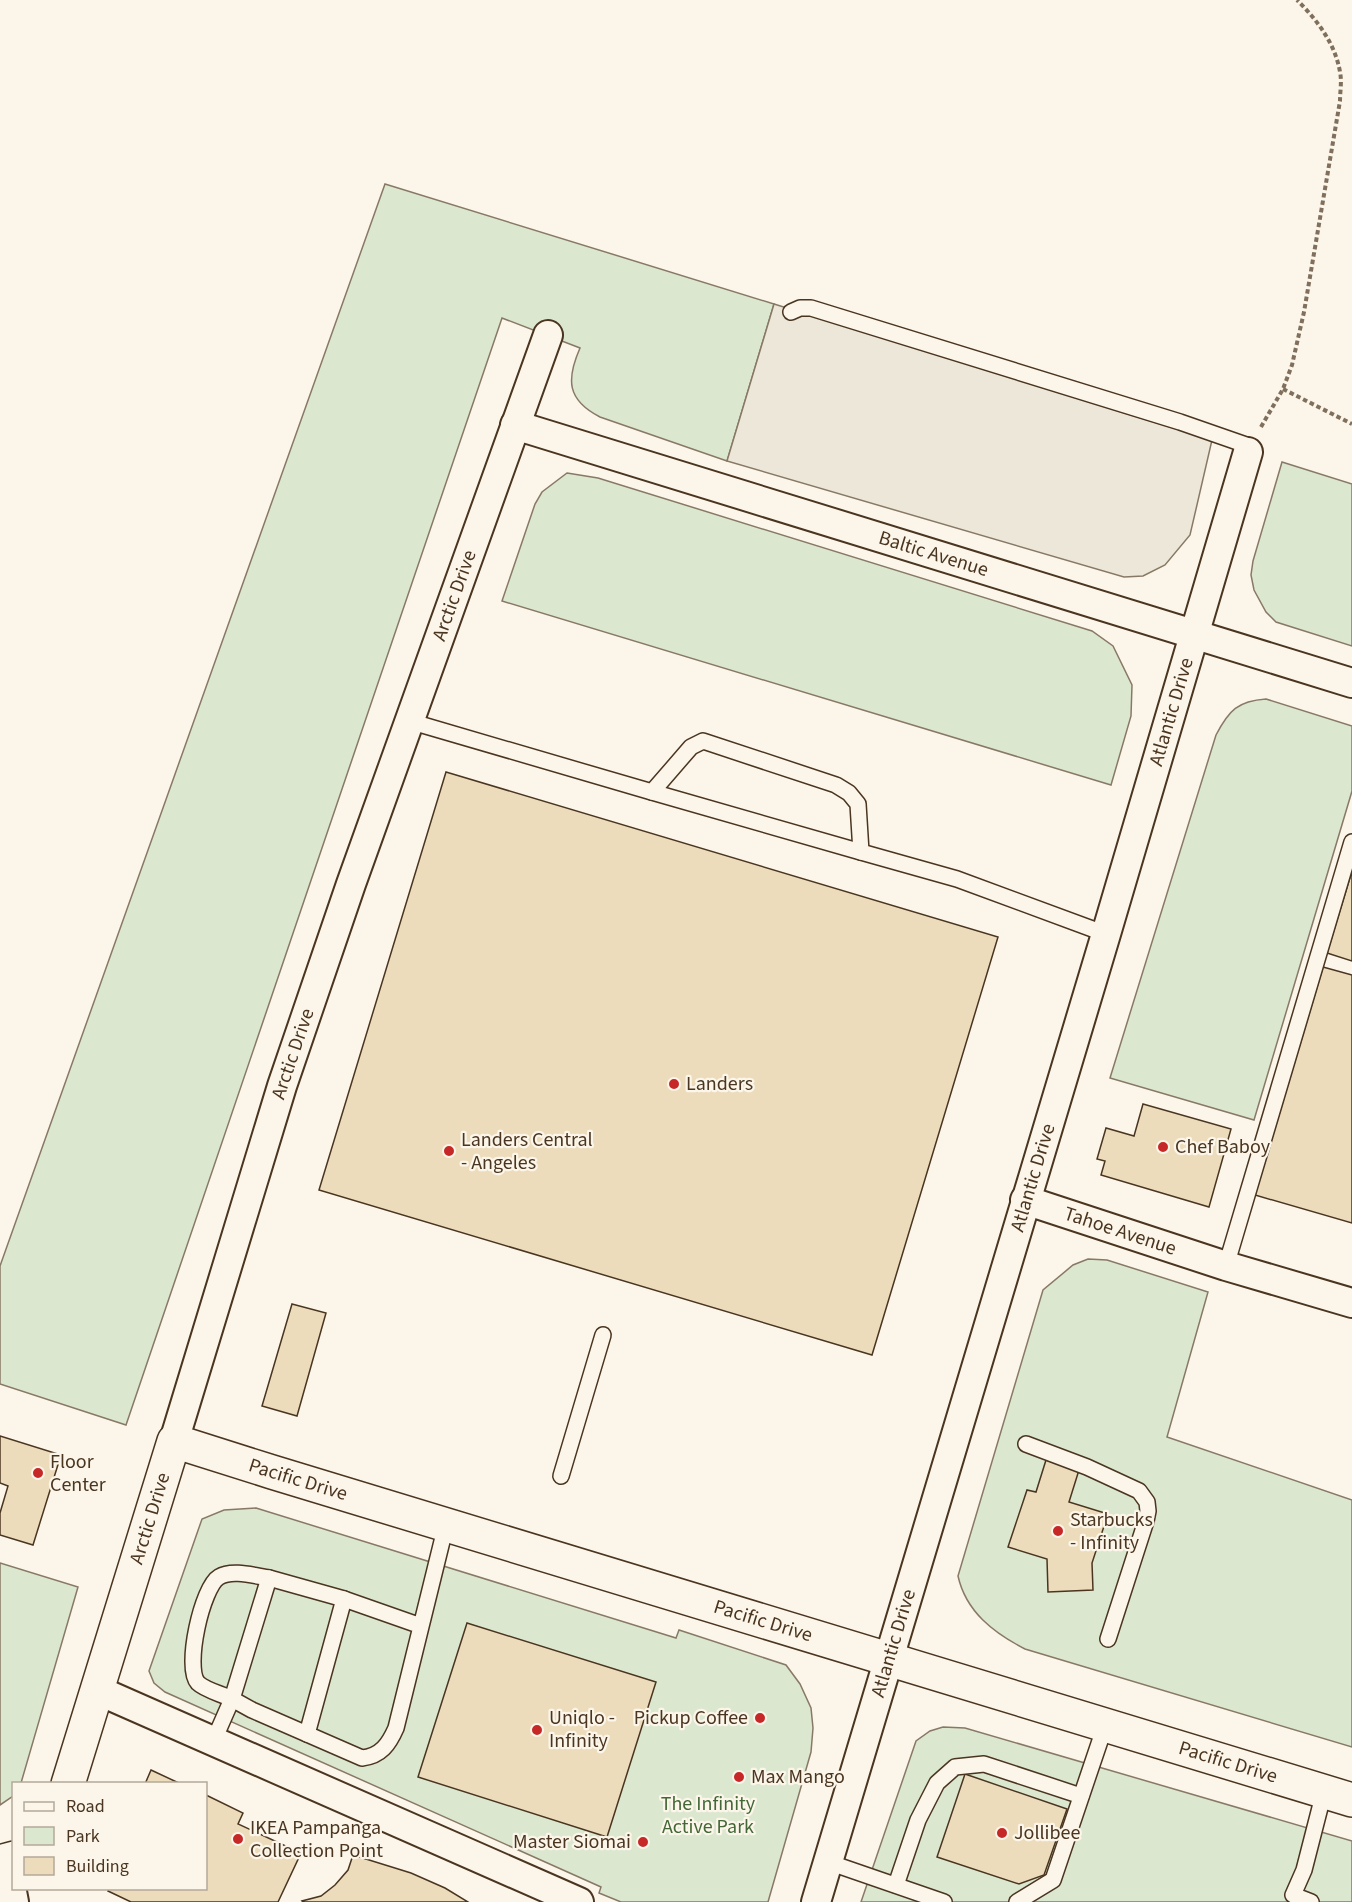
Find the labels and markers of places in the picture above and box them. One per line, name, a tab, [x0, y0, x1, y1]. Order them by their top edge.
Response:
place label: Landers	[686, 1070, 753, 1098]
marker: Landers	[667, 1077, 681, 1091]
place label: Landers Central - Angeles	[461, 1126, 593, 1177]
place label: Chef Baboy	[1175, 1133, 1271, 1161]
marker: Chef Baboy	[1156, 1140, 1170, 1154]
marker: Landers Central - Angeles	[442, 1144, 456, 1158]
place label: Floor Center	[50, 1448, 106, 1499]
marker: Floor Center	[31, 1466, 45, 1480]
place label: Starbucks - Infinity	[1070, 1506, 1153, 1557]
marker: Starbucks - Infinity	[1051, 1524, 1065, 1538]
place label: Uniqlo - Infinity	[549, 1704, 615, 1755]
place label: Pickup Coffee	[634, 1704, 748, 1732]
marker: Pickup Coffee	[753, 1711, 767, 1725]
marker: Uniqlo - Infinity	[530, 1723, 544, 1737]
place label: Max Mango	[751, 1763, 845, 1791]
marker: Max Mango	[732, 1770, 746, 1784]
place label: IKEA Pampanga Collection Point	[250, 1814, 383, 1865]
place label: Jollibee	[1014, 1819, 1081, 1847]
marker: Jollibee	[995, 1826, 1009, 1840]
place label: Master Siomai	[513, 1828, 631, 1856]
marker: IKEA Pampanga Collection Point	[231, 1832, 245, 1846]
marker: Master Siomai	[636, 1835, 650, 1849]

